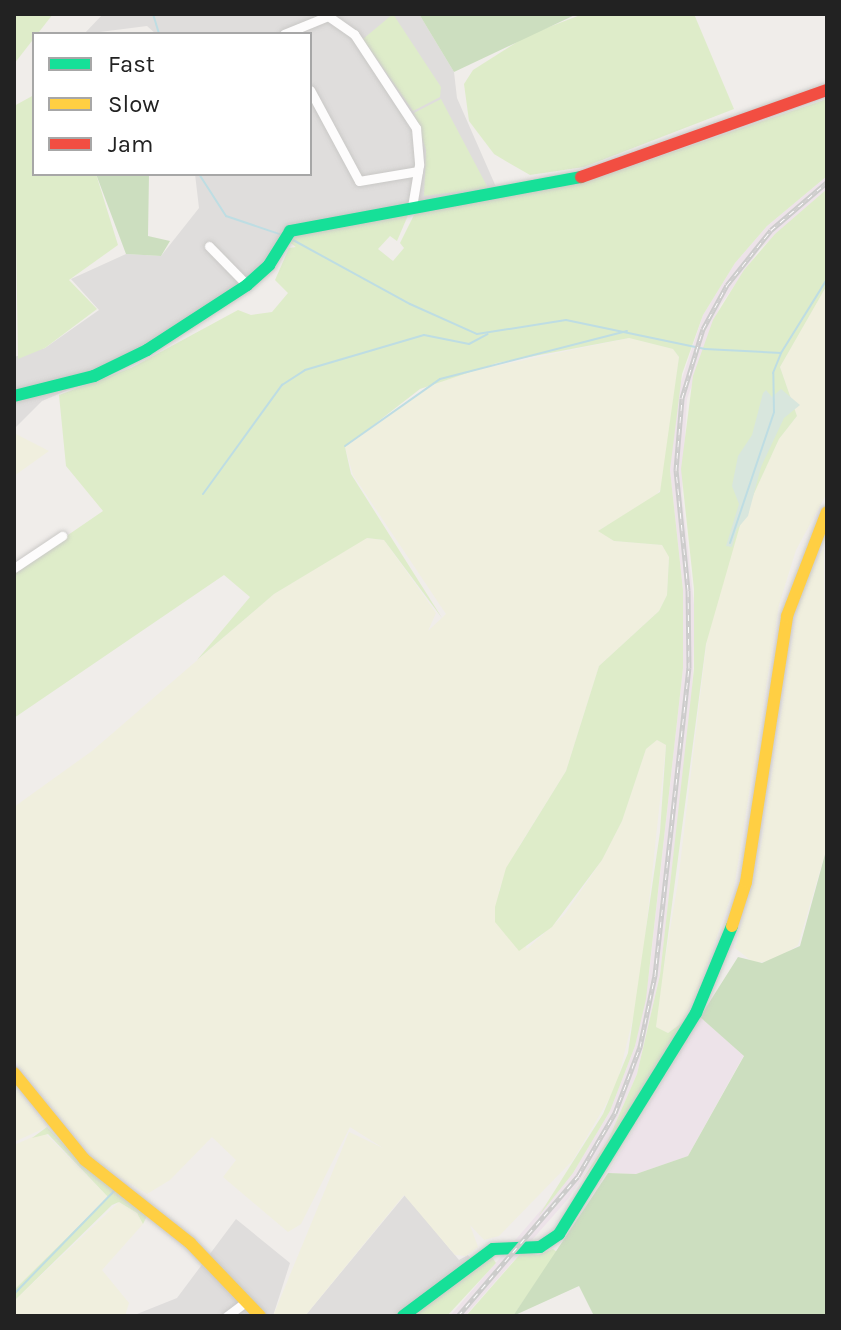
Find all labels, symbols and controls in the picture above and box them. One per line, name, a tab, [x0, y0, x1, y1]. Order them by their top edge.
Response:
legend	[32, 32, 312, 176]
text: Fast	[108, 50, 155, 78]
text: Slow	[108, 90, 160, 118]
text: Jam	[108, 130, 153, 158]

